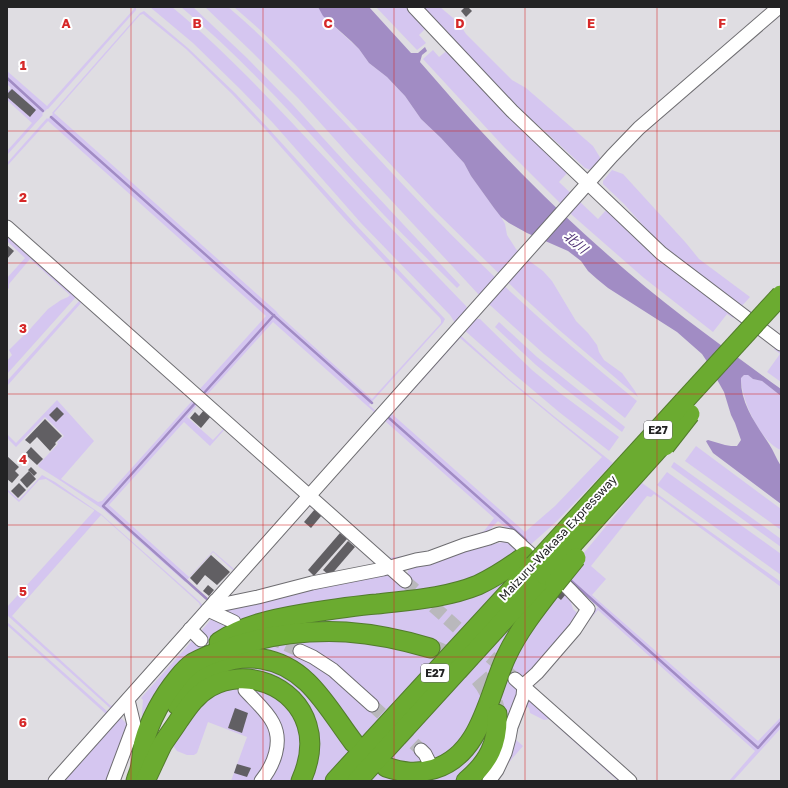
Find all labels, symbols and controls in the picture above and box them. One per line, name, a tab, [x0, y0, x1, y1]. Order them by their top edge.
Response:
text: A	[61, 15, 71, 31]
text: B	[192, 15, 202, 31]
text: C	[323, 15, 333, 31]
text: D	[455, 15, 465, 31]
text: E	[587, 15, 595, 31]
text: F	[718, 15, 726, 31]
text: 1	[20, 57, 27, 73]
text: 2	[19, 189, 27, 205]
water label: 北川	[561, 228, 593, 258]
text: 3	[19, 320, 27, 336]
road number: E27	[644, 421, 672, 439]
text: 4	[19, 451, 27, 467]
street label: Maizuru-Wakasa Expressway	[496, 472, 620, 603]
text: 5	[19, 583, 27, 599]
road number: E27	[421, 664, 449, 682]
text: 6	[19, 714, 27, 730]

